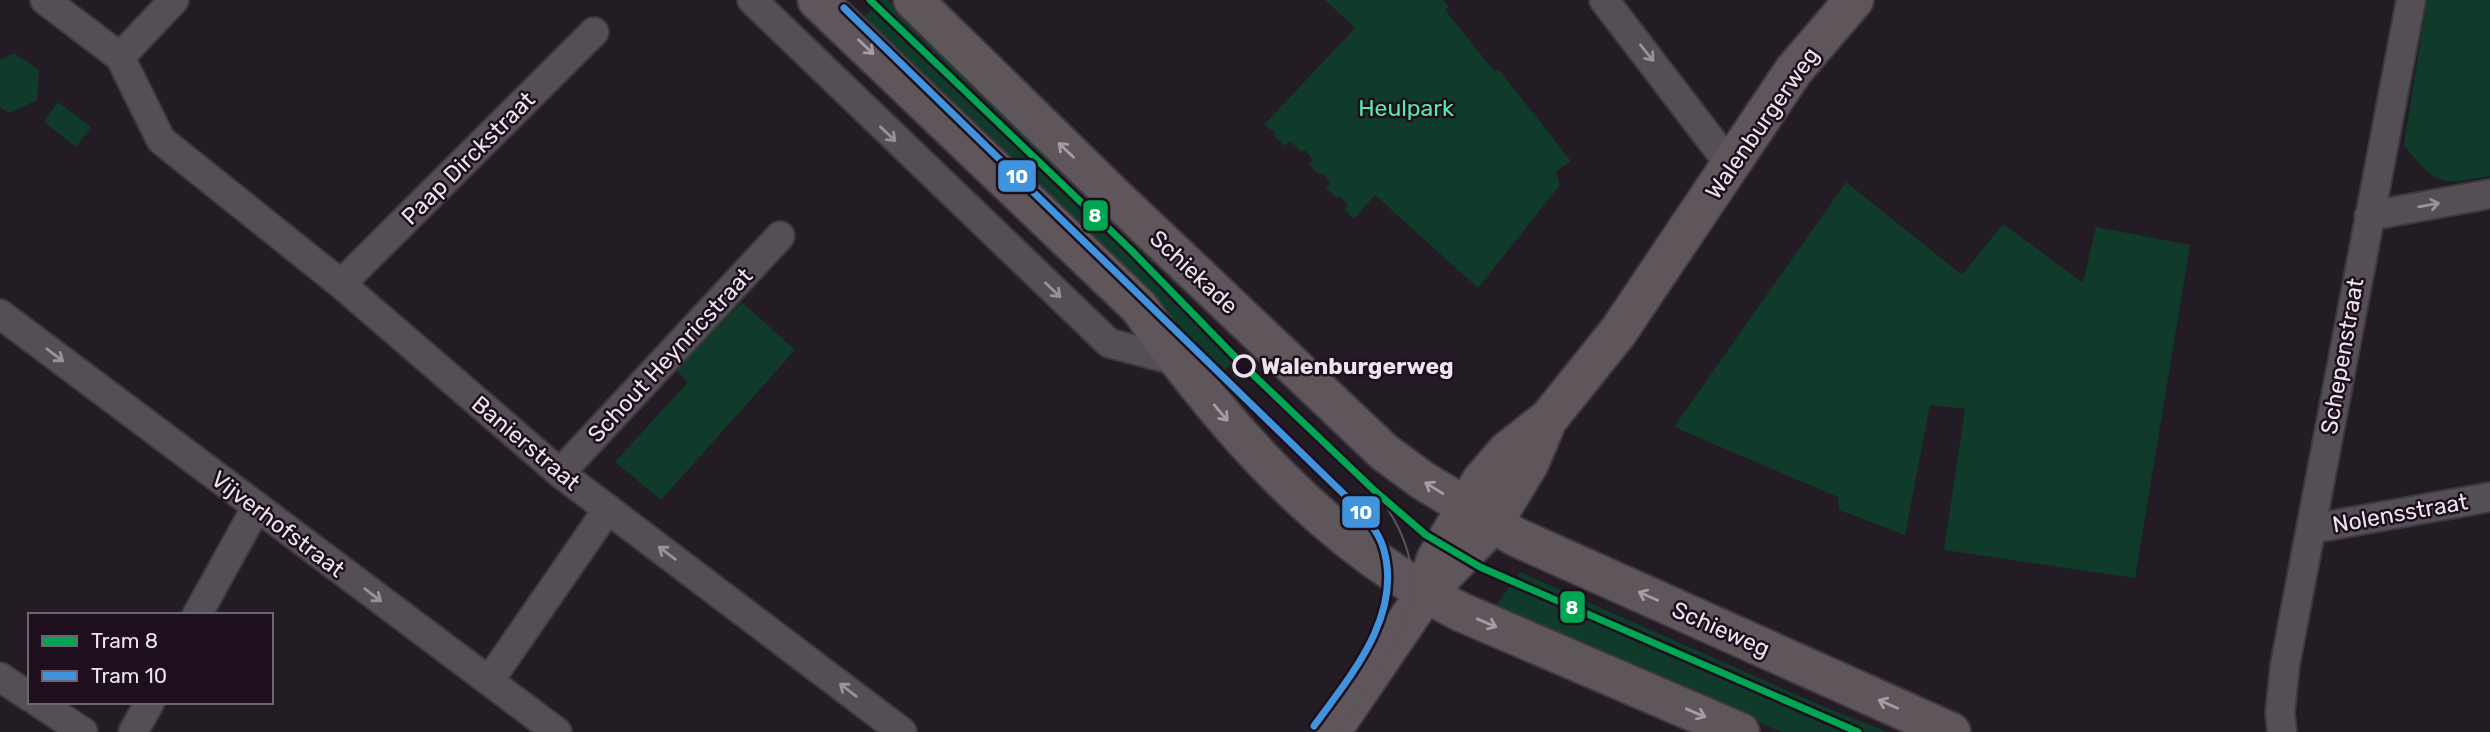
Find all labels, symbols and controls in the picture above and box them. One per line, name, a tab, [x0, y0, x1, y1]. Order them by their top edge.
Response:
one-way arrow	[858, 39, 875, 56]
street label: Walenburgerweg	[1699, 42, 1825, 204]
one-way arrow	[1639, 43, 1654, 62]
street label: Paap Dirckstraat	[395, 85, 541, 231]
park label: Heulpark	[1358, 94, 1454, 122]
one-way arrow	[879, 125, 896, 142]
one-way arrow	[1058, 141, 1075, 158]
line badge: 10	[997, 159, 1037, 193]
text: 10	[1006, 165, 1028, 188]
one-way arrow	[2418, 198, 2440, 211]
line badge: 8	[1082, 199, 1109, 232]
text: 8	[1089, 204, 1102, 227]
street label: Schiekade	[1144, 224, 1244, 320]
street label: Schout Heynricstraat	[582, 262, 758, 448]
street label: Schepenstraat	[2314, 276, 2370, 436]
one-way arrow	[1044, 281, 1061, 298]
one-way arrow	[45, 348, 63, 363]
place label: Walenburgerweg	[1261, 352, 1454, 380]
marker: Walenburgerweg	[1233, 355, 1255, 377]
street label: Banierstraat	[466, 390, 586, 496]
one-way arrow	[1213, 404, 1229, 422]
street label: Vijverhofstraat	[206, 465, 350, 583]
one-way arrow	[1425, 481, 1445, 495]
street label: Nolensstraat	[2330, 487, 2470, 539]
line badge: 10	[1341, 495, 1381, 529]
text: 10	[1350, 501, 1372, 524]
one-way arrow	[658, 546, 676, 561]
one-way arrow	[363, 588, 382, 602]
one-way arrow	[1638, 589, 1659, 602]
line badge: 8	[1559, 590, 1586, 624]
street label: Schieweg	[1668, 595, 1774, 663]
text: 8	[1566, 596, 1579, 619]
legend	[28, 613, 273, 704]
one-way arrow	[1476, 617, 1497, 630]
text: Tram 8	[91, 628, 158, 653]
text: Tram 10	[91, 663, 167, 688]
one-way arrow	[839, 683, 858, 698]
one-way arrow	[1878, 697, 1900, 710]
one-way arrow	[1685, 707, 1706, 720]

